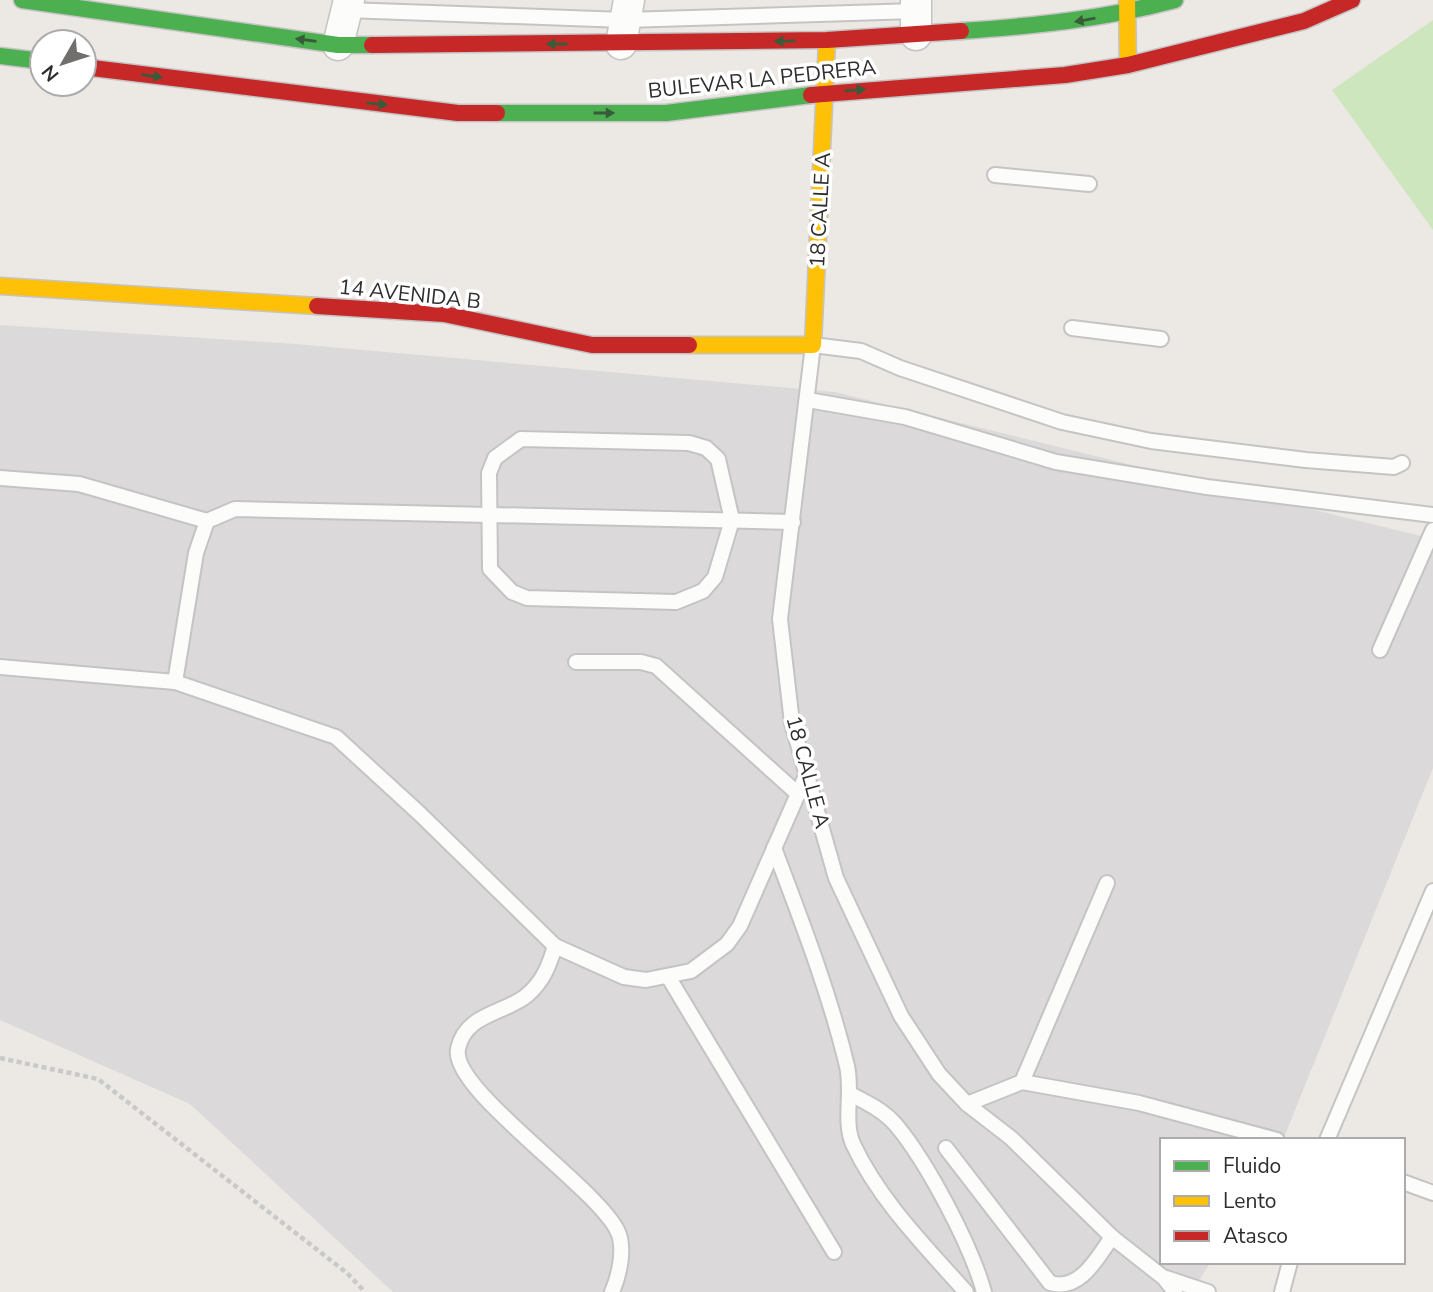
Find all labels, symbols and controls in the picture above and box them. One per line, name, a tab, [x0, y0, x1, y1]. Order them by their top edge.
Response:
one-way arrow	[1074, 15, 1096, 26]
north arrow	[28, 28, 98, 98]
one-way arrow	[294, 35, 316, 46]
one-way arrow	[773, 35, 795, 46]
one-way arrow	[546, 38, 568, 50]
street label: BULEVAR LA PEDRERA	[647, 53, 877, 105]
text: N	[36, 59, 65, 87]
one-way arrow	[141, 71, 163, 82]
one-way arrow	[844, 84, 866, 95]
one-way arrow	[367, 99, 389, 110]
one-way arrow	[594, 107, 616, 119]
street label: 18 CALLE A	[803, 152, 837, 268]
street label: 14 AVENIDA B	[338, 273, 482, 315]
street label: 18 CALLE A	[780, 713, 836, 831]
legend	[1160, 1138, 1405, 1264]
text: Fluido	[1223, 1152, 1281, 1180]
text: Lento	[1223, 1187, 1276, 1215]
text: Atasco	[1223, 1222, 1288, 1250]

